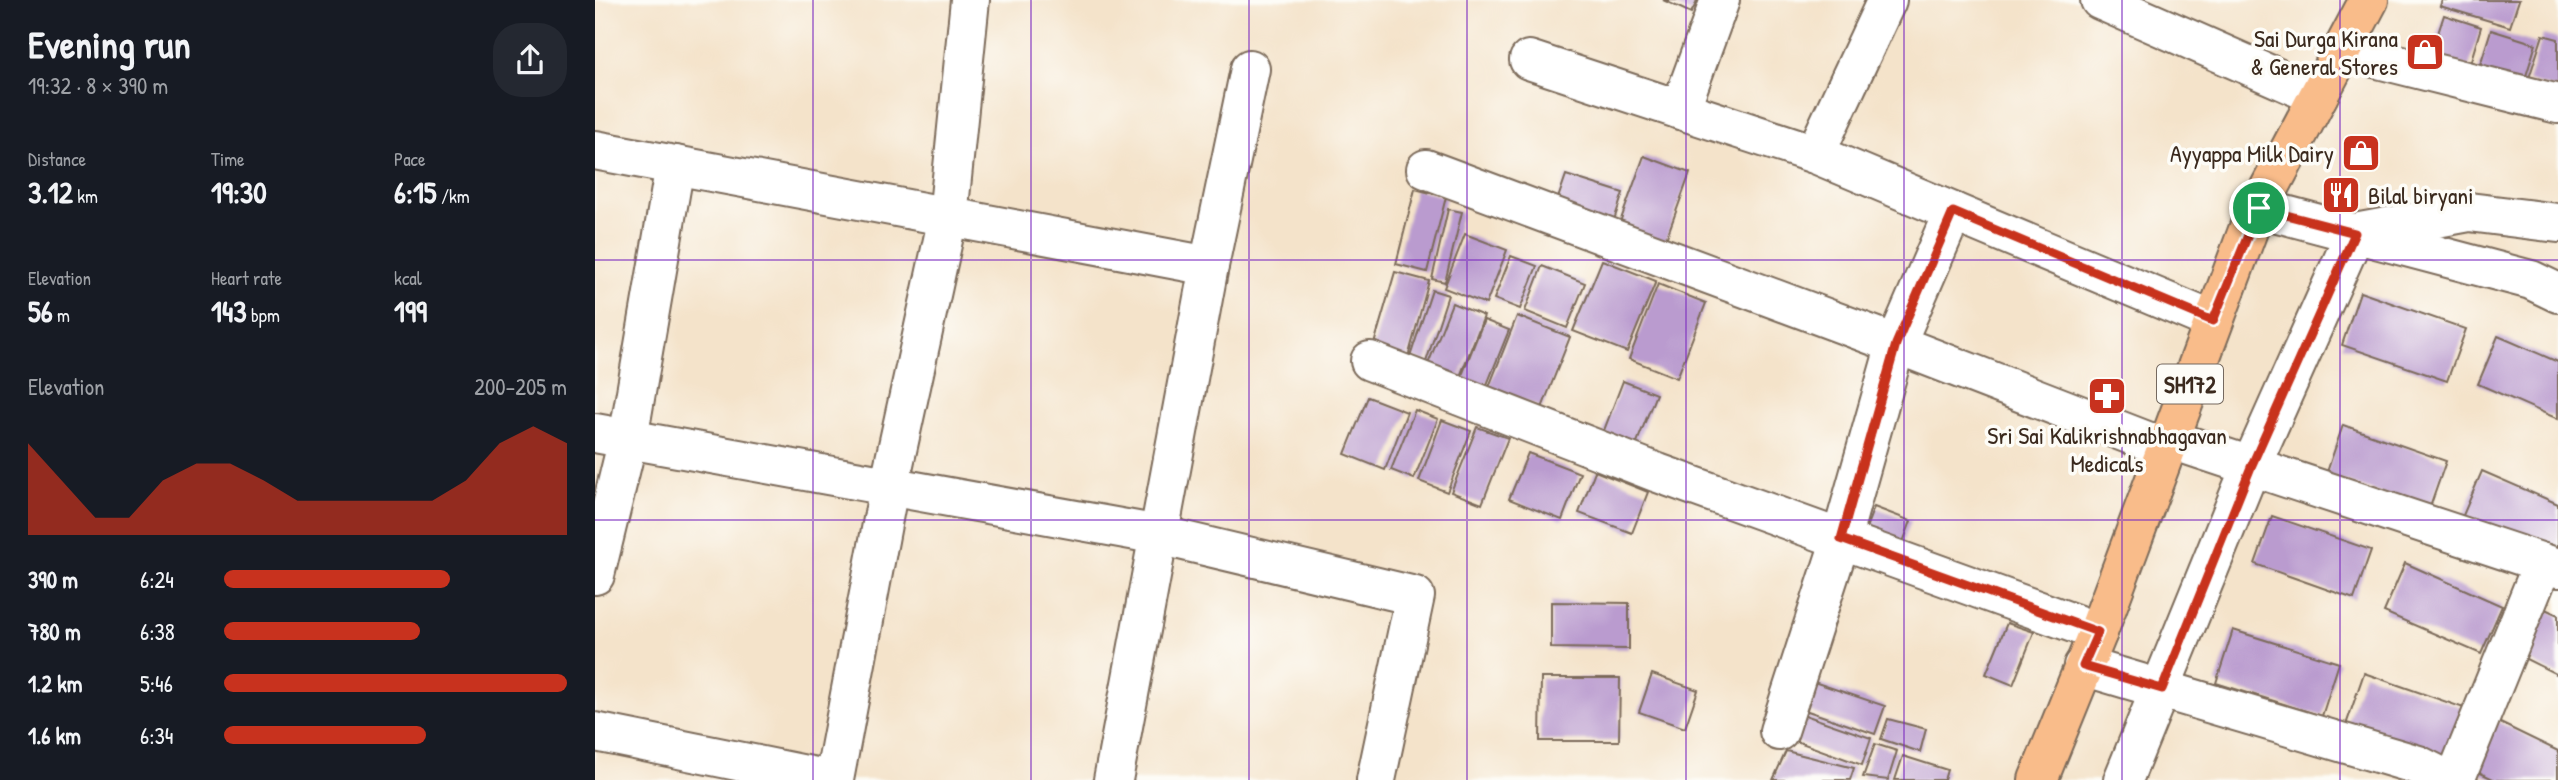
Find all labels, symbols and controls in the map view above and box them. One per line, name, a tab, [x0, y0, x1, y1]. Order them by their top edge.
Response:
text: Evening run	[28, 18, 191, 70]
place label: Sai Durga Kirana & General Stores	[2251, 22, 2398, 82]
button: share	[493, 23, 567, 97]
shop icon: Sai Durga Kirana & General Stores	[2404, 31, 2446, 73]
text: 19:32 · 8 × 390 m	[28, 70, 168, 101]
shop icon: Ayyappa Milk Dairy	[2340, 132, 2382, 174]
place label: Ayyappa Milk Dairy	[2170, 137, 2334, 169]
text: Distance	[28, 146, 86, 172]
text: Time	[211, 146, 245, 172]
text: Pace	[394, 146, 426, 172]
text: 3.12	[28, 172, 73, 212]
text: 19:30	[211, 172, 267, 212]
text: 6:15	[394, 172, 437, 212]
restaurant icon: Bilal biryani	[2320, 174, 2362, 216]
pin	[2229, 178, 2289, 238]
place label: Bilal biryani	[2368, 179, 2474, 211]
text: km	[73, 183, 98, 209]
text: /km	[437, 183, 470, 209]
icon: arrive	[2240, 189, 2278, 227]
text: Elevation	[28, 265, 91, 291]
text: Heart rate	[211, 265, 282, 291]
text: kcal	[394, 265, 422, 291]
text: 56	[28, 291, 53, 331]
text: 143	[211, 291, 247, 331]
text: 199	[394, 291, 427, 331]
text: m	[53, 302, 70, 328]
text: bpm	[247, 302, 280, 328]
road number: SH172	[2157, 364, 2223, 404]
text: Elevation	[28, 371, 104, 402]
text: 200–205 m	[474, 371, 567, 402]
pharmacy icon: Sri Sai Kalikrishnabhagavan Medicals	[2086, 375, 2128, 417]
place label: Sri Sai Kalikrishnabhagavan Medicals	[1987, 419, 2227, 479]
text: 390 m	[28, 564, 78, 595]
text: 6:24	[140, 564, 174, 595]
text: 780 m	[28, 616, 81, 647]
text: 6:38	[140, 616, 175, 647]
text: 1.2 km	[28, 668, 83, 699]
text: 5:46	[140, 668, 173, 699]
text: 1.6 km	[28, 720, 81, 751]
text: 6:34	[140, 720, 173, 751]

